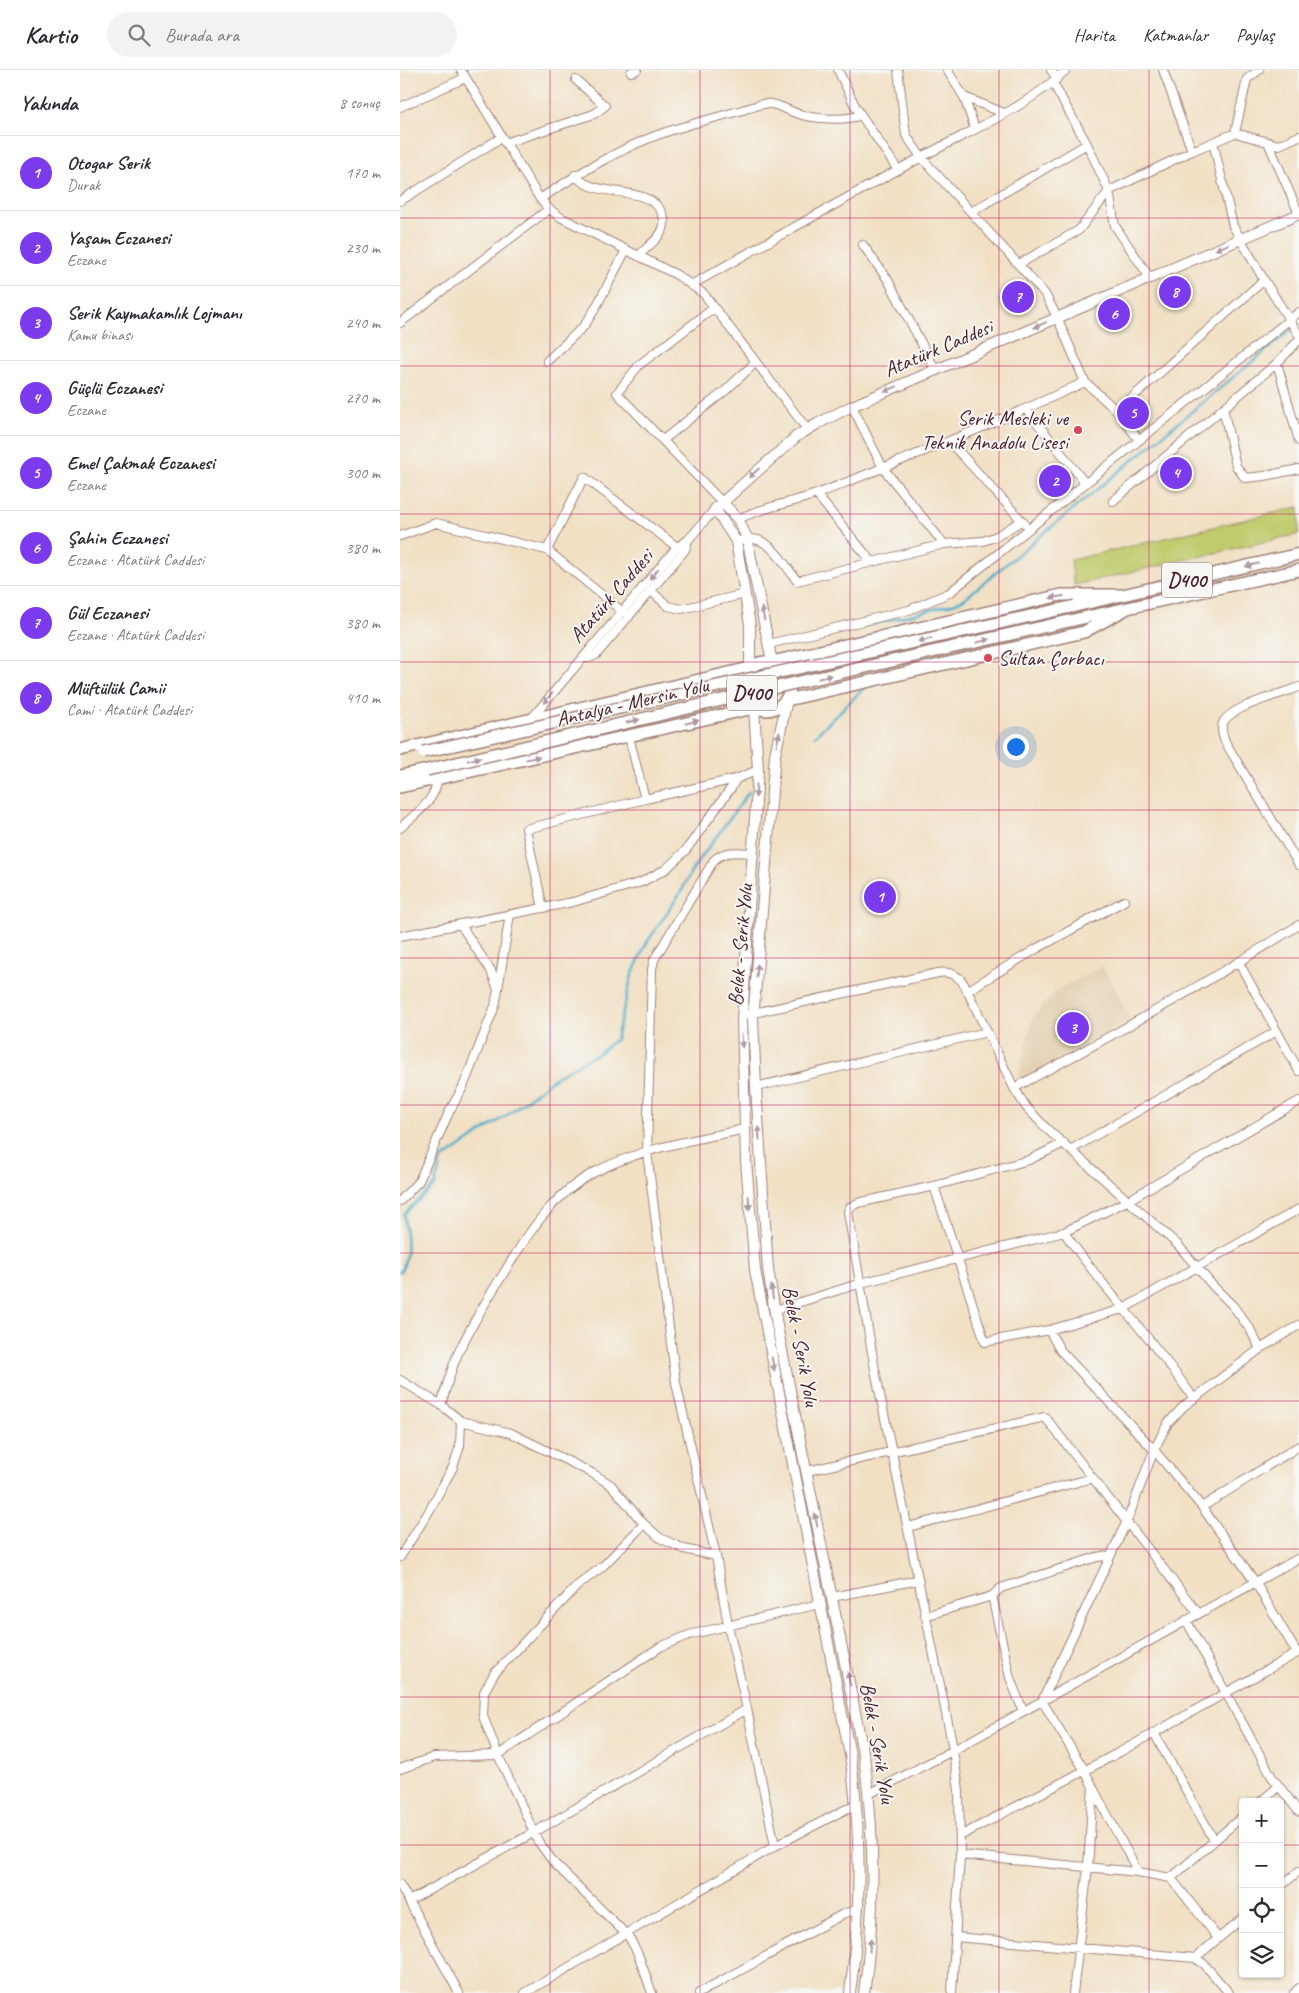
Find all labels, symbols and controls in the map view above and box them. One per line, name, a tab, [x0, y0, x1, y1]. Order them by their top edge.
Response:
search box	[107, 12, 457, 57]
text: Kartio	[25, 20, 77, 50]
icon: search	[125, 21, 153, 49]
text: Burada ara	[165, 23, 239, 47]
text: Harita	[1074, 24, 1115, 46]
text: Katmanlar	[1143, 24, 1208, 46]
text: Paylaş	[1236, 24, 1274, 46]
text: Yakında	[20, 90, 78, 116]
text: 8 sonuç	[339, 93, 380, 113]
text: Otogar Serik	[67, 151, 150, 175]
text: 1	[32, 163, 40, 183]
text: 170 m	[346, 163, 380, 183]
text: Durak	[67, 175, 100, 195]
text: Yaşam Eczanesi	[67, 226, 170, 250]
text: 2	[32, 238, 40, 258]
text: 230 m	[346, 238, 380, 258]
one-way arrow	[1215, 243, 1229, 251]
text: Eczane	[67, 250, 106, 270]
pin: 8	[1159, 273, 1191, 311]
pin: 7	[1002, 278, 1034, 316]
pin: 6	[1098, 295, 1130, 333]
text: Serik Kaymakamlık Lojmanı	[67, 301, 242, 325]
street label: Atatürk Caddesi	[880, 312, 999, 382]
text: 3	[32, 313, 40, 333]
text: 240 m	[346, 313, 380, 333]
one-way arrow	[1033, 321, 1047, 329]
text: Kamu binası	[67, 325, 133, 345]
text: Güçlü Eczanesi	[67, 376, 162, 400]
one-way arrow	[884, 386, 898, 394]
text: 4	[32, 388, 40, 408]
text: 270 m	[346, 388, 380, 408]
pin: 5	[1117, 394, 1149, 432]
text: Eczane	[67, 400, 106, 420]
place label: Serik Mesleki ve Teknik Anadolu Lisesi	[921, 405, 1071, 455]
marker: Serik Mesleki ve Teknik Anadolu Lisesi	[1072, 424, 1084, 436]
text: Emel Çakmak Eczanesi	[67, 451, 215, 475]
pin: 4	[1160, 454, 1192, 492]
pin: 2	[1039, 462, 1071, 500]
text: 5	[33, 463, 39, 483]
text: 300 m	[346, 463, 380, 483]
one-way arrow	[748, 468, 761, 479]
text: Eczane	[67, 475, 106, 495]
text: Şahin Eczanesi	[67, 526, 168, 550]
text: 6	[32, 538, 40, 558]
text: 380 m	[346, 538, 380, 558]
street label: Atatürk Caddesi	[563, 542, 661, 648]
text: Eczane · Atatürk Caddesi	[67, 550, 204, 570]
one-way arrow	[1244, 561, 1259, 569]
road number: D400	[1162, 562, 1212, 598]
one-way arrow	[649, 568, 660, 581]
one-way arrow	[1048, 593, 1064, 601]
text: Gül Eczanesi	[67, 601, 148, 625]
one-way arrow	[758, 606, 766, 622]
text: 7	[32, 613, 40, 633]
text: 380 m	[346, 613, 380, 633]
text: Eczane · Atatürk Caddesi	[67, 625, 204, 645]
one-way arrow	[917, 636, 932, 644]
one-way arrow	[976, 637, 991, 645]
place label: Sultan Çorbacı	[998, 645, 1105, 671]
marker: Sultan Çorbacı	[982, 652, 994, 664]
street label: Antalya - Mersin Yolu	[553, 672, 712, 732]
one-way arrow	[817, 673, 833, 681]
text: Müftülük Camii	[67, 676, 165, 700]
road number: D400	[727, 676, 777, 710]
text: 8	[32, 688, 40, 708]
text: 410 m	[346, 688, 380, 708]
one-way arrow	[543, 691, 554, 704]
text: Cami · Atatürk Caddesi	[67, 700, 192, 720]
one-way arrow	[625, 717, 640, 725]
one-way arrow	[684, 718, 699, 726]
one-way arrow	[774, 732, 782, 747]
your location	[1003, 734, 1029, 760]
one-way arrow	[525, 754, 541, 762]
one-way arrow	[467, 755, 482, 763]
one-way arrow	[752, 783, 760, 799]
pin: 1	[864, 878, 896, 916]
street label: Belek - Serik Yolu	[722, 882, 758, 1007]
one-way arrow	[753, 962, 761, 978]
pin: 3	[1057, 1009, 1089, 1047]
one-way arrow	[738, 1033, 746, 1049]
one-way arrow	[755, 1125, 763, 1141]
one-way arrow	[746, 1195, 754, 1211]
one-way arrow	[768, 1284, 776, 1300]
street label: Belek - Serik Yolu	[777, 1284, 826, 1410]
one-way arrow	[769, 1356, 777, 1372]
one-way arrow	[812, 1512, 820, 1528]
one-way arrow	[844, 1671, 852, 1687]
street label: Belek - Serik Yolu	[855, 1681, 902, 1806]
map controls	[1239, 1798, 1284, 1978]
button: +	[1239, 1798, 1284, 1843]
button: −	[1239, 1843, 1284, 1888]
button: locate	[1239, 1888, 1284, 1933]
button: layers	[1239, 1933, 1284, 1978]
one-way arrow	[866, 1936, 874, 1952]

